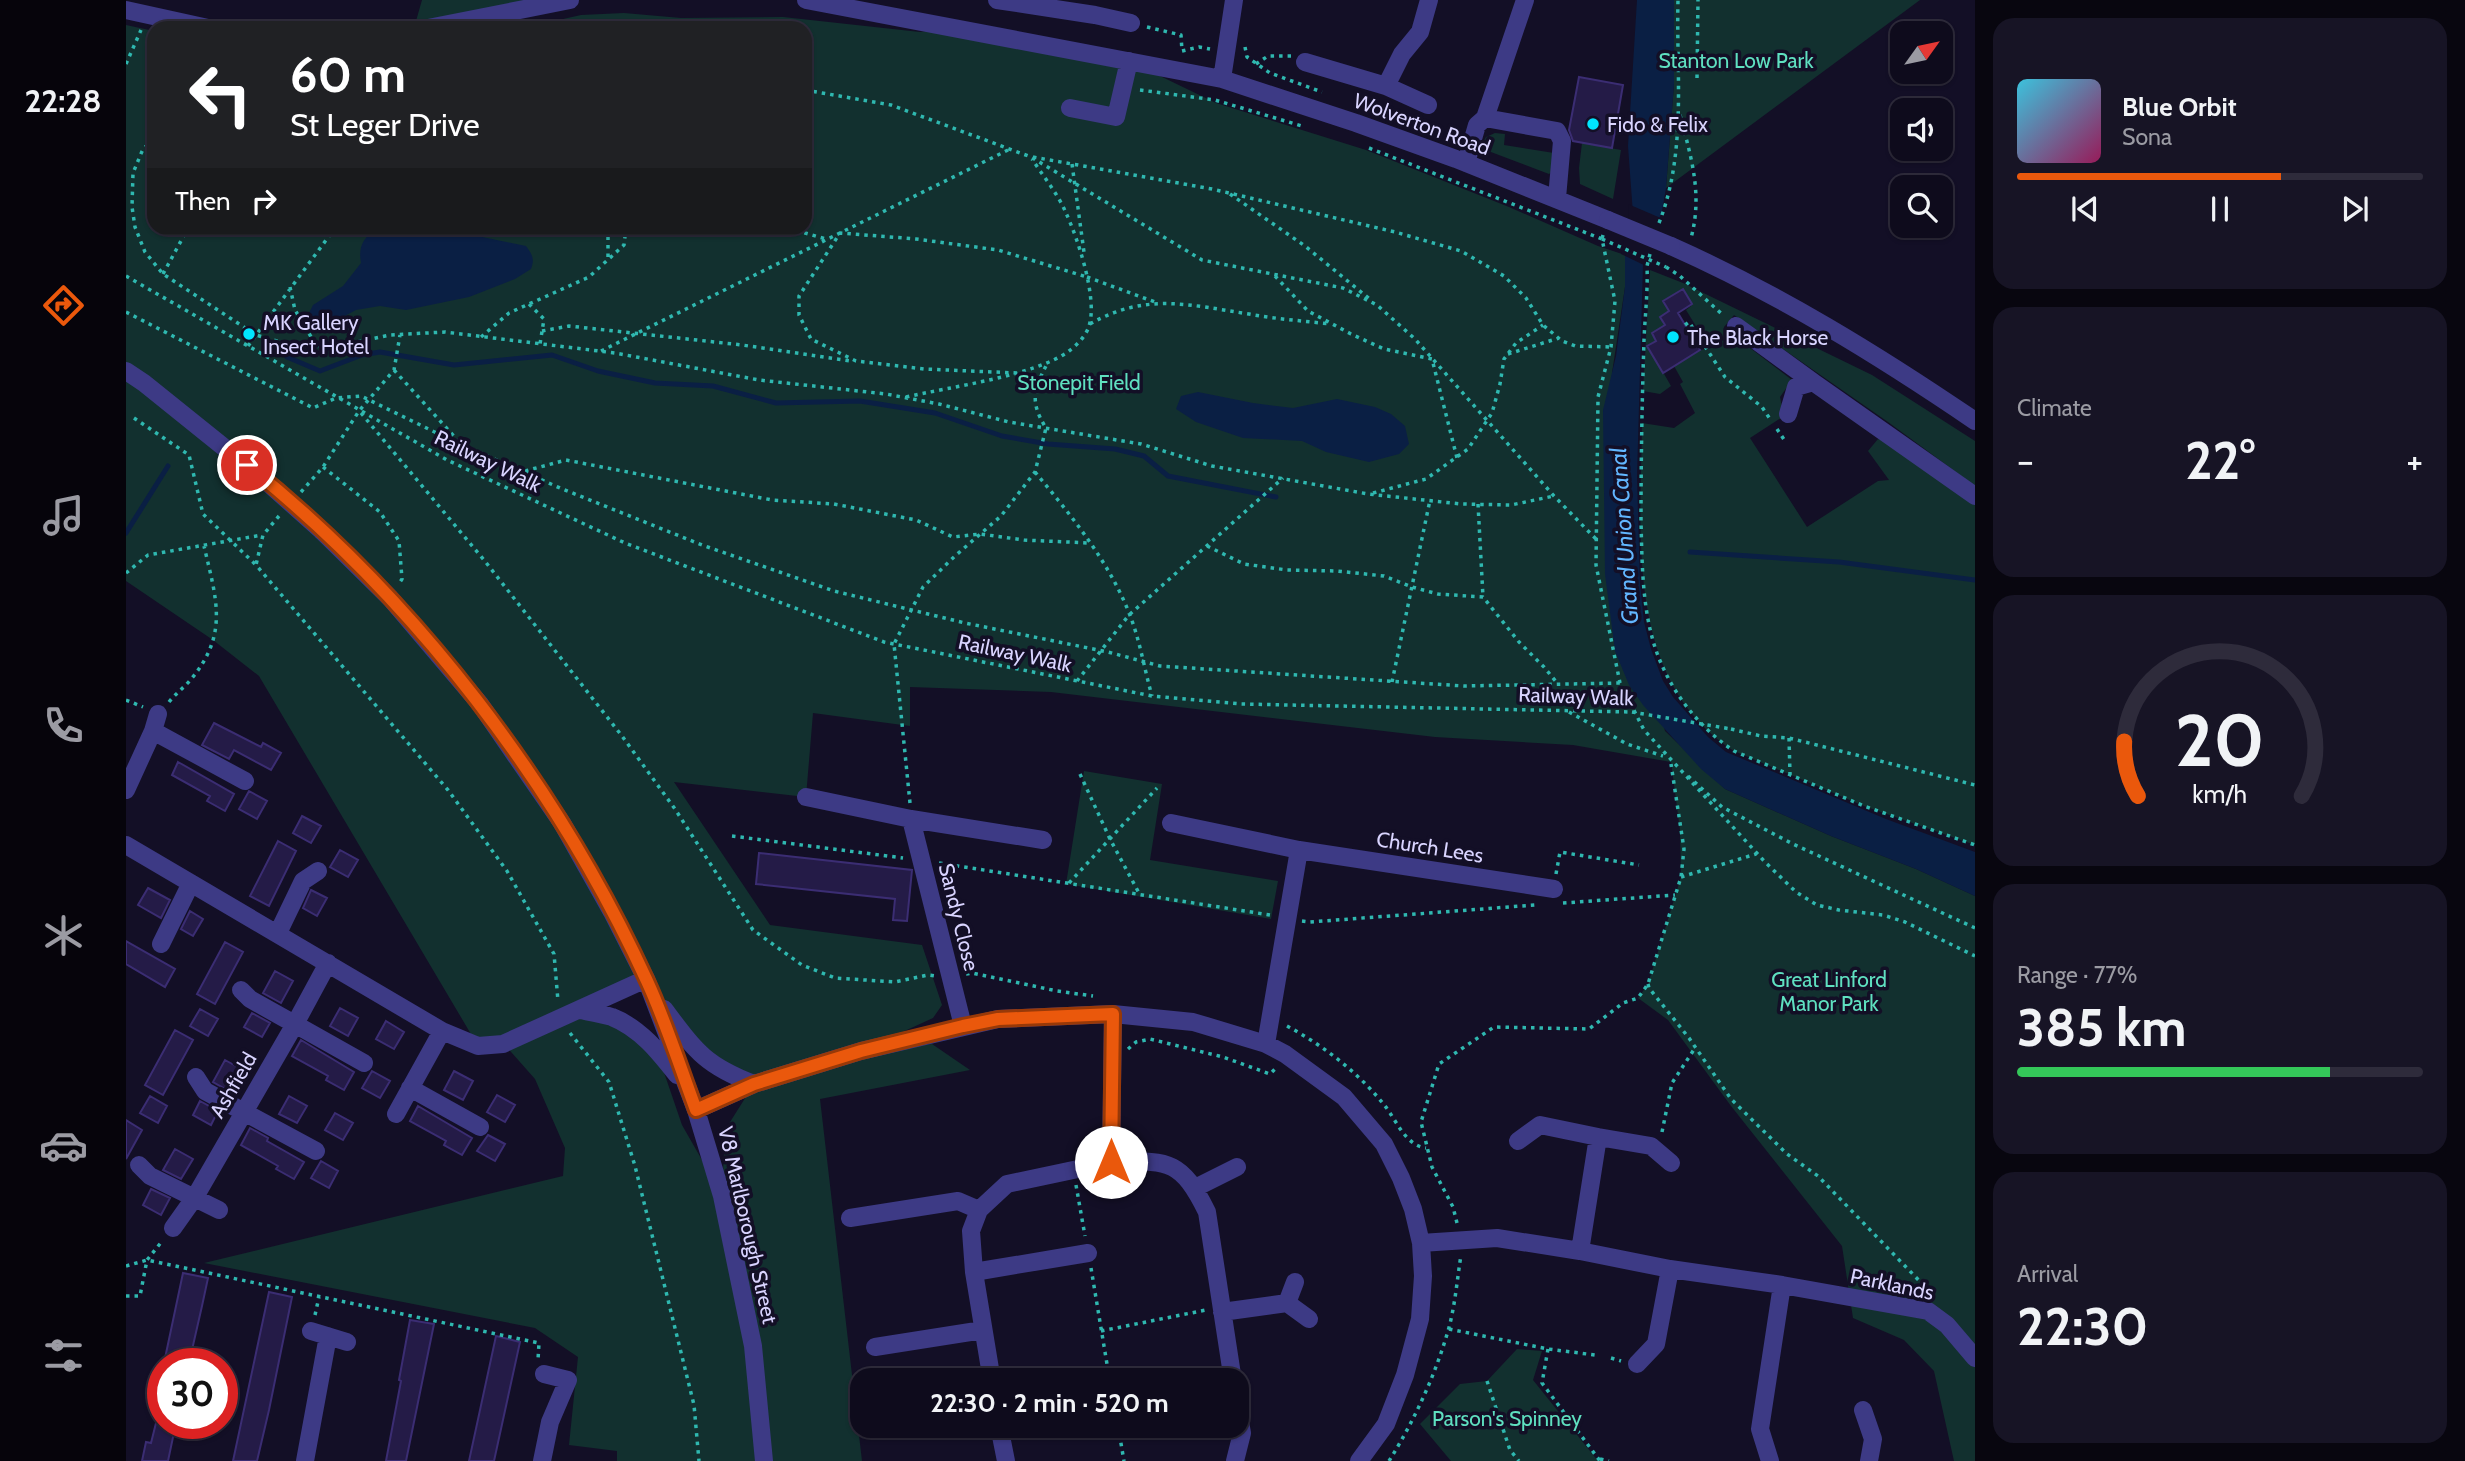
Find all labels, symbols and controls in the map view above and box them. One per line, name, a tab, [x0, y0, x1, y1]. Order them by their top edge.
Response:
north arrow	[1890, 21, 1953, 84]
map controls	[1890, 21, 1953, 238]
text: 60 m	[290, 45, 406, 104]
park label: Stanton Low Park	[1658, 48, 1814, 73]
icon: left	[175, 49, 266, 140]
text: 22:28	[24, 81, 102, 120]
street label: Wolverton Road	[1350, 88, 1494, 160]
text: Blue Orbit	[2122, 91, 2237, 123]
button: sound	[1890, 98, 1953, 161]
text: St Leger Drive	[290, 105, 480, 144]
place label: Fido & Felix	[1607, 112, 1708, 137]
marker: Fido & Felix	[1585, 116, 1601, 132]
text: Sona	[2122, 123, 2172, 151]
button: search	[1890, 175, 1953, 238]
icon: right	[245, 182, 283, 220]
text: Then	[175, 185, 231, 217]
icon: previous	[2066, 190, 2104, 228]
icon: pause	[2201, 190, 2239, 228]
icon: next	[2336, 190, 2374, 228]
icon: directions	[39, 281, 88, 330]
place label: MK Gallery Insect Hotel	[263, 310, 369, 359]
place label: The Black Horse	[1687, 325, 1828, 350]
marker: MK Gallery Insect Hotel	[241, 326, 257, 342]
marker: The Black Horse	[1665, 329, 1681, 345]
park label: Stonepit Field	[1017, 370, 1141, 395]
text: Climate	[2017, 394, 2092, 422]
street label: Railway Walk	[431, 424, 546, 498]
text: 22°	[2185, 429, 2255, 492]
pin	[217, 435, 277, 495]
text: −	[2017, 437, 2034, 484]
text: +	[2406, 437, 2423, 484]
icon: arrive	[228, 446, 266, 484]
water label: Grand Union Canal	[1604, 446, 1644, 625]
icon: music	[39, 491, 88, 540]
street label: Railway Walk	[956, 629, 1075, 677]
street label: Railway Walk	[1518, 681, 1635, 711]
text: 20	[2175, 697, 2265, 785]
icon: phone	[39, 701, 88, 750]
text: km/h	[2193, 779, 2247, 809]
street label: Church Lees	[1375, 826, 1486, 868]
street label: Sandy Close	[934, 861, 984, 974]
icon: climate	[39, 911, 88, 960]
text: Range · 77%	[2017, 961, 2138, 989]
park label: Great Linford Manor Park	[1771, 967, 1887, 1016]
text: 385 km	[2017, 996, 2186, 1059]
street label: Ashfield	[204, 1048, 262, 1122]
icon: car	[39, 1121, 88, 1170]
street label: V8 Marlborough Street	[713, 1124, 783, 1326]
position arrow	[1074, 1125, 1148, 1199]
text: Arrival	[2017, 1260, 2078, 1288]
street label: Parklands	[1848, 1263, 1936, 1305]
text: 22:30	[2017, 1295, 2148, 1358]
icon: filters	[39, 1331, 88, 1380]
speed limit sign: 30	[147, 1348, 238, 1439]
text: 22:30 · 2 min · 520 m	[930, 1387, 1169, 1419]
park label: Parson's Spinney	[1432, 1406, 1582, 1431]

